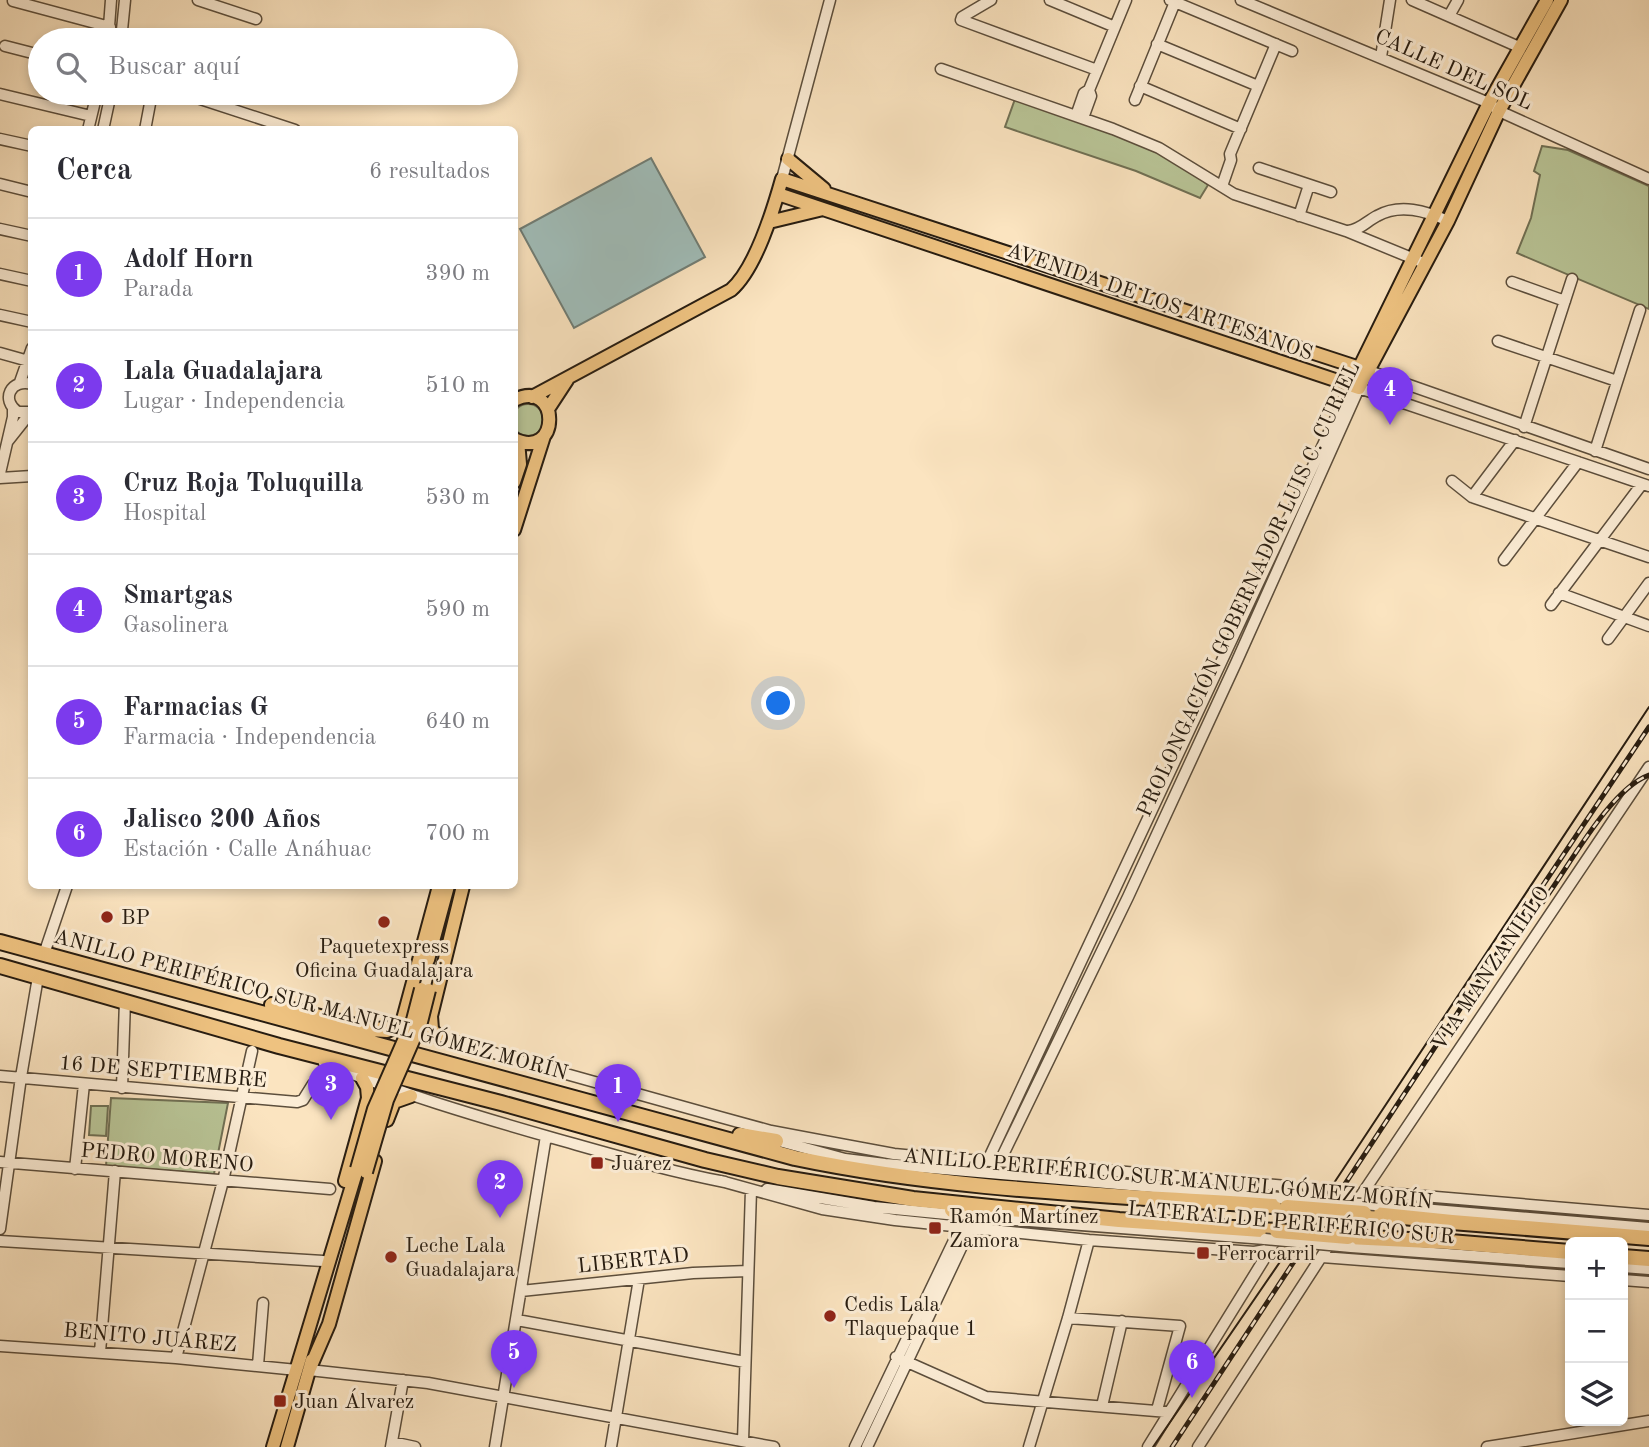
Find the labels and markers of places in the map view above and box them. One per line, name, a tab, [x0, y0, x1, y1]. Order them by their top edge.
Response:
pin: 4	[1367, 367, 1413, 425]
place label: BP	[121, 908, 150, 929]
marker: BP	[99, 909, 115, 925]
marker: Paquetexpress Oficina Guadalajara	[376, 914, 392, 930]
place label: Paquetexpress Oficina Guadalajara	[295, 937, 473, 982]
pin: 3	[308, 1062, 354, 1120]
pin: 1	[595, 1064, 641, 1122]
place label: Juárez	[611, 1154, 671, 1175]
marker: Juárez	[589, 1155, 605, 1171]
pin: 2	[477, 1160, 523, 1218]
place label: Ramón Martínez Zamora	[949, 1207, 1099, 1252]
marker: Ramón Martínez Zamora	[927, 1220, 943, 1236]
place label: Leche Lala Guadalajara	[405, 1236, 515, 1281]
place label: Ferrocarril	[1217, 1244, 1315, 1265]
marker: Ferrocarril	[1195, 1245, 1211, 1261]
marker: Leche Lala Guadalajara	[383, 1249, 399, 1265]
place label: Cedis Lala Tlaquepaque 1	[844, 1295, 977, 1340]
marker: Cedis Lala Tlaquepaque 1	[822, 1308, 838, 1324]
pin: 5	[491, 1330, 537, 1388]
pin: 6	[1169, 1340, 1215, 1398]
place label: Juan Álvarez	[294, 1388, 414, 1413]
marker: Juan Álvarez	[272, 1393, 288, 1409]

